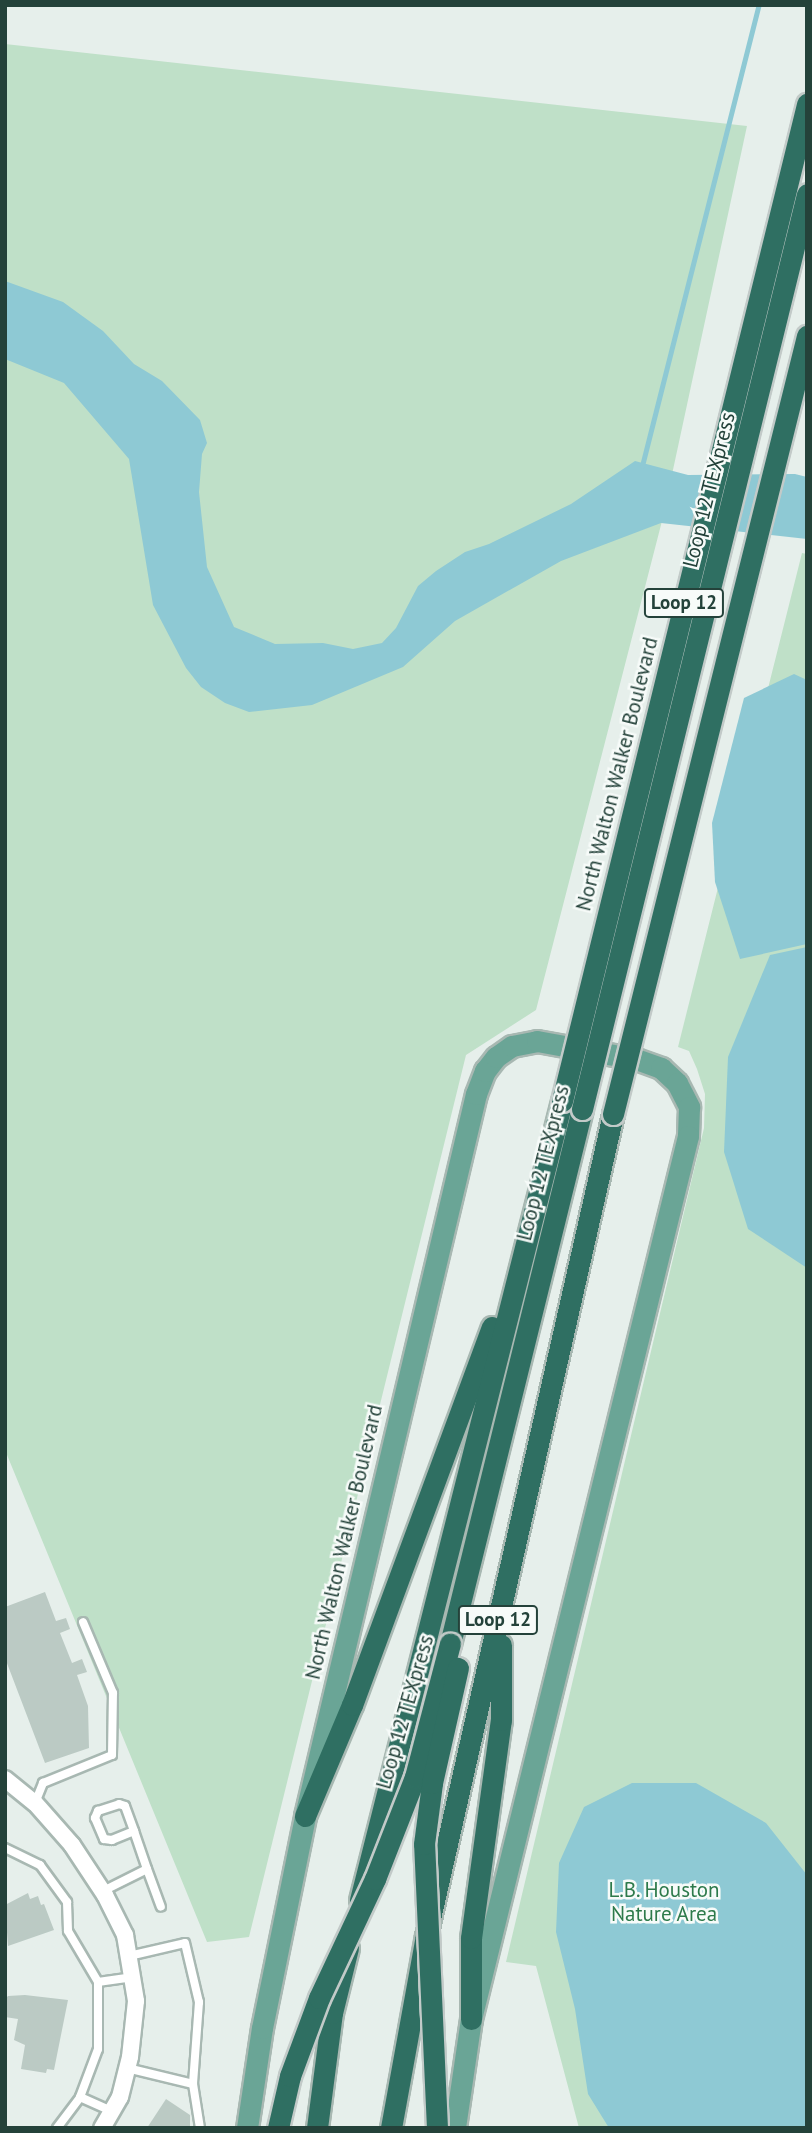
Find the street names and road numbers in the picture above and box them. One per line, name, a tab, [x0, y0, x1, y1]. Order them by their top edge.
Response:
street label: Loop 12 TEXpress	[677, 409, 741, 571]
road number: Loop 12	[644, 588, 724, 618]
street label: North Walton Walker Boulevard	[571, 634, 663, 914]
street label: Loop 12 TEXpress	[511, 1082, 575, 1244]
street label: North Walton Walker Boulevard	[300, 1402, 388, 1682]
road number: Loop 12	[458, 1604, 538, 1636]
street label: Loop 12 TEXpress	[371, 1632, 439, 1792]

